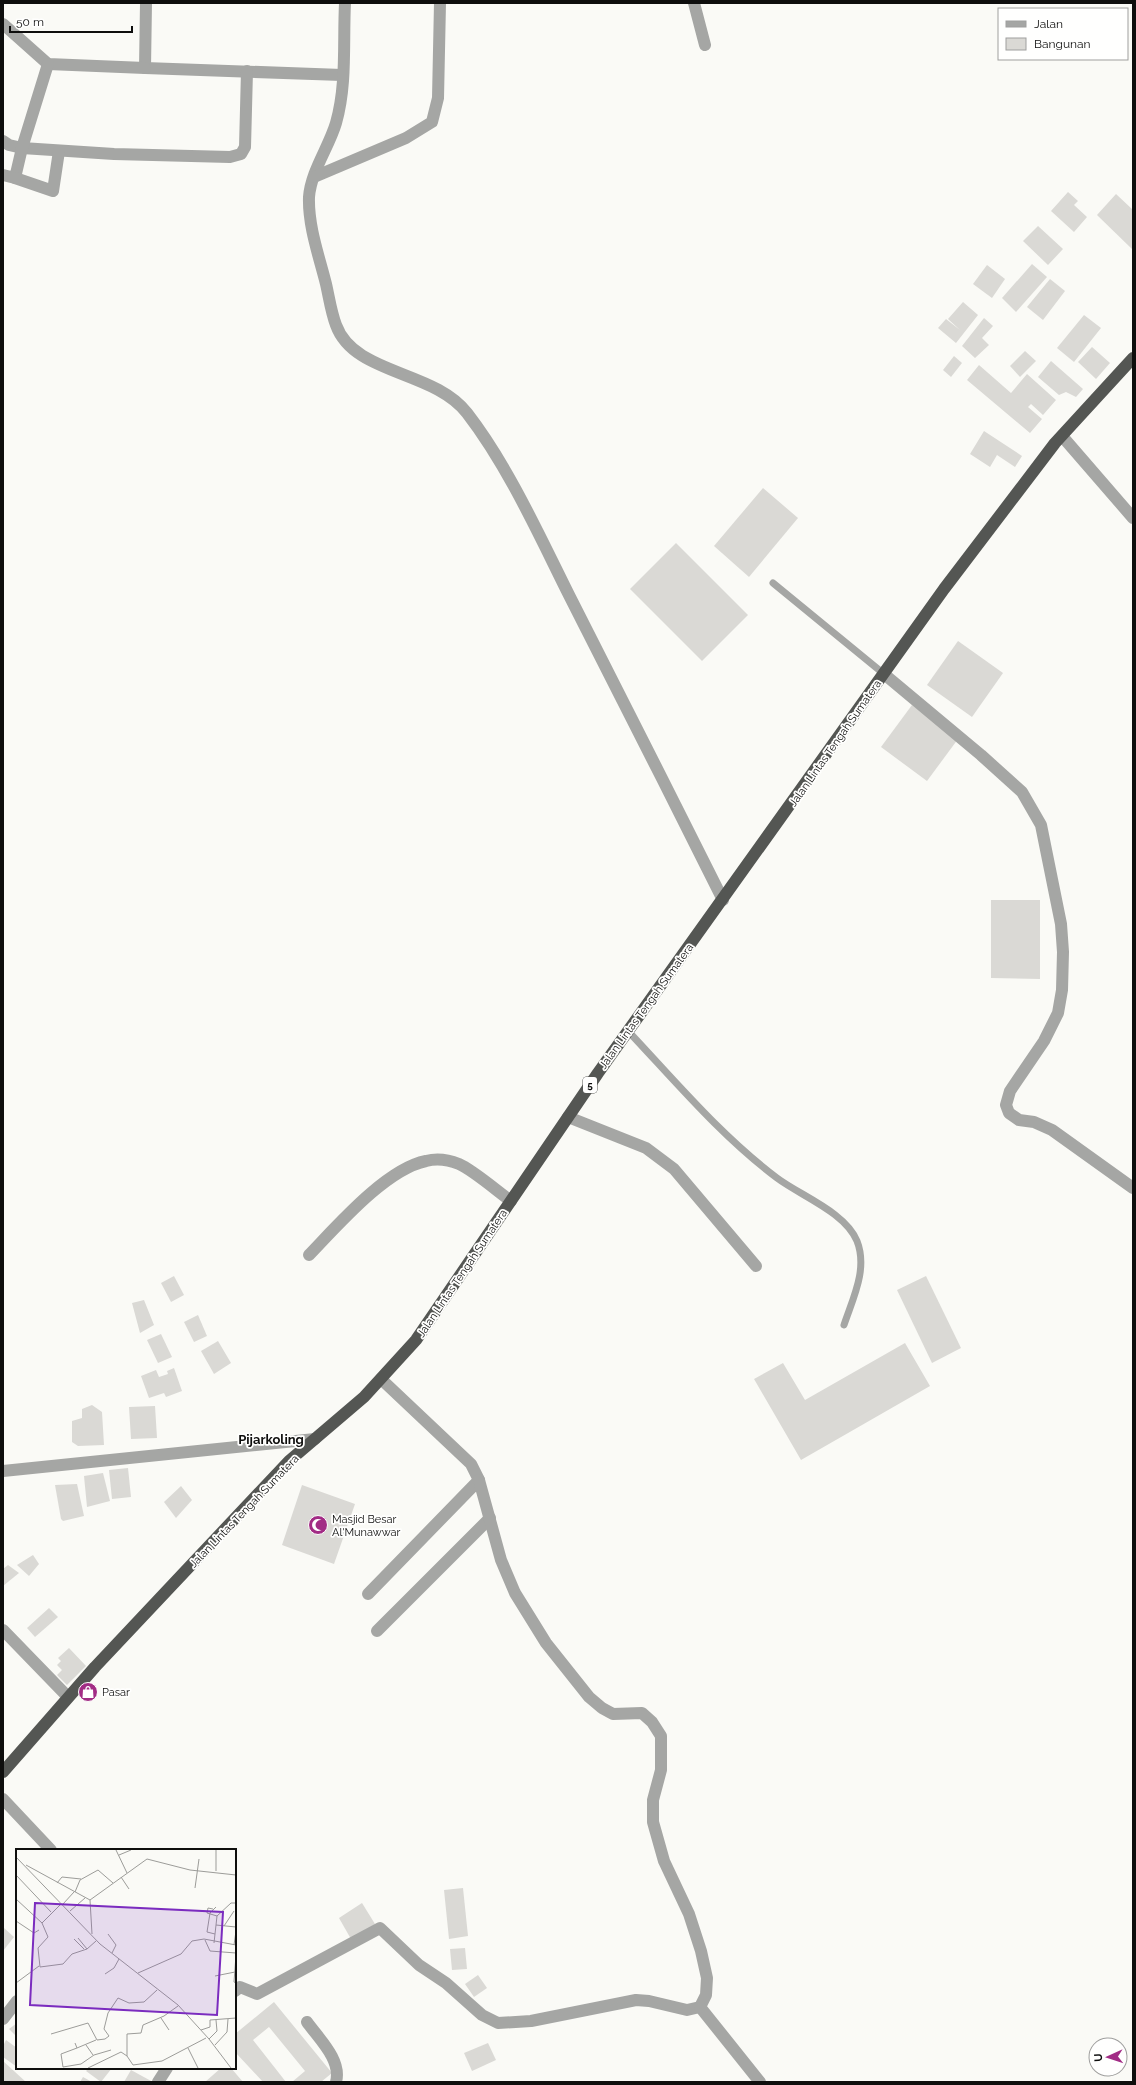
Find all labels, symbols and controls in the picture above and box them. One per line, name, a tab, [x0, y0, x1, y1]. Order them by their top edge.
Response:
scale bar	[10, 8, 132, 34]
legend	[998, 8, 1128, 60]
text: 50 m	[16, 15, 44, 29]
text: Jalan	[1034, 17, 1063, 31]
text: Bangunan	[1034, 37, 1091, 51]
street label: Jalan Lintas Tengah Sumatera	[787, 677, 884, 809]
street label: Jalan Lintas Tengah Sumatera	[597, 941, 696, 1071]
road number: 5	[583, 1077, 597, 1093]
street label: Jalan Lintas Tengah Sumatera	[415, 1207, 510, 1340]
district label: Pijarkoling	[238, 1432, 304, 1447]
street label: Jalan Lintas Tengah Sumatera	[187, 1452, 302, 1570]
place label: Masjid Besar Al'Munawwar	[332, 1513, 401, 1539]
mosque icon: Masjid Besar Al'Munawwar	[307, 1514, 329, 1536]
shop icon: Pasar	[77, 1681, 99, 1703]
place label: Pasar	[102, 1686, 130, 1699]
inset map	[16, 1849, 236, 2069]
north arrow	[1088, 2037, 1128, 2077]
text: U	[1092, 2053, 1105, 2062]

